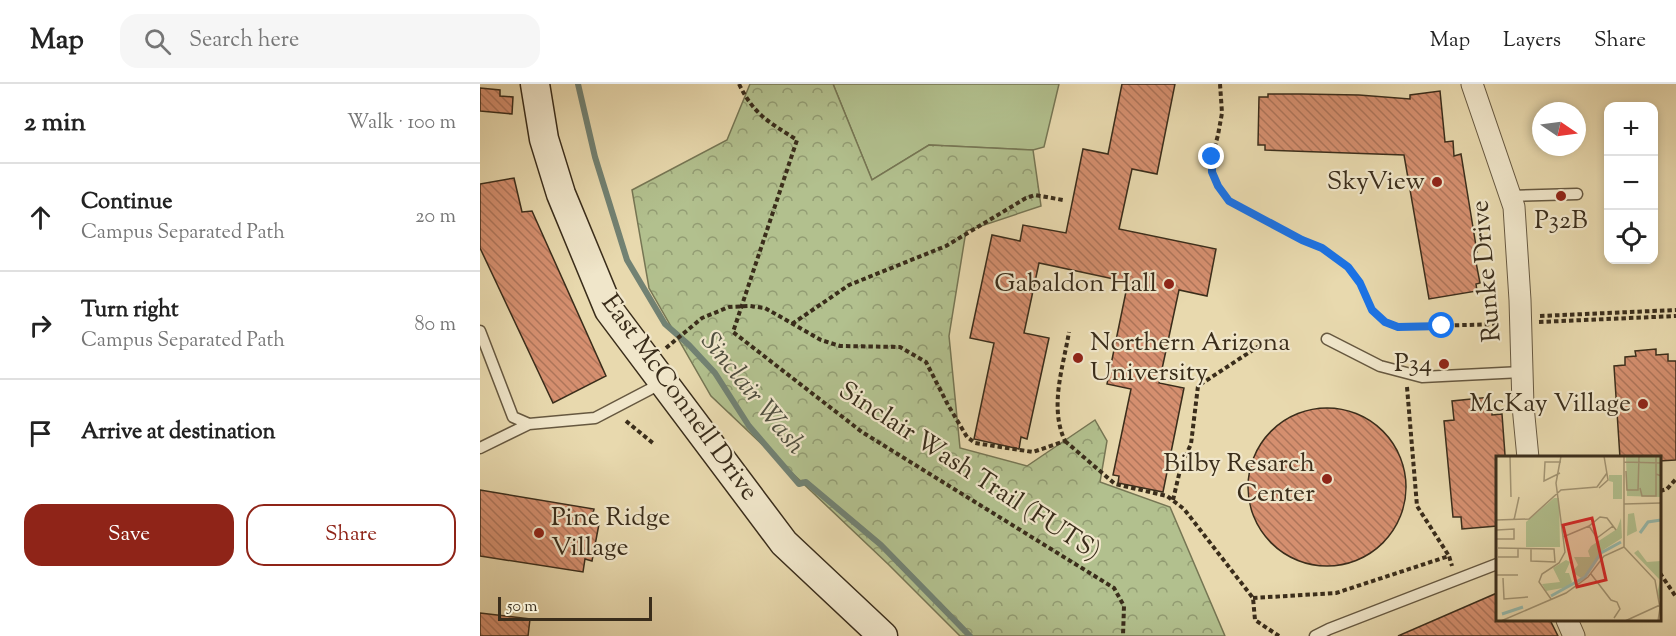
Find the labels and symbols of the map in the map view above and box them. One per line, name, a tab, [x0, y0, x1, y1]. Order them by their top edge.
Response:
north arrow	[1532, 102, 1586, 156]
route end	[1198, 143, 1224, 169]
place label: SkyView	[1327, 164, 1425, 201]
marker: SkyView	[1430, 175, 1444, 189]
marker: P32B	[1554, 189, 1568, 203]
street label: Runke Drive	[1462, 199, 1512, 343]
place label: P32B	[1534, 203, 1588, 240]
place label: Gabaldon Hall	[994, 266, 1157, 303]
marker: Gabaldon Hall	[1162, 277, 1176, 291]
street label: East McConnell Drive	[591, 287, 767, 509]
route start	[1428, 312, 1454, 338]
water label: Sinclair Wash	[690, 324, 814, 464]
place label: Northern Arizona University	[1090, 325, 1290, 392]
place label: P34	[1394, 346, 1432, 383]
marker: Northern Arizona University	[1071, 351, 1085, 365]
marker: P34	[1437, 357, 1451, 371]
street label: Sinclair Wash Trail (FUTS)	[831, 373, 1107, 571]
place label: McKay Village	[1469, 386, 1631, 423]
marker: McKay Village	[1636, 397, 1650, 411]
place label: Bilby Resarch Center	[1163, 446, 1315, 513]
inset map	[1496, 456, 1661, 621]
marker: Bilby Resarch Center	[1320, 472, 1334, 486]
place label: Pine Ridge Village	[551, 500, 670, 567]
marker: Pine Ridge Village	[532, 526, 546, 540]
scale bar	[498, 594, 652, 622]

